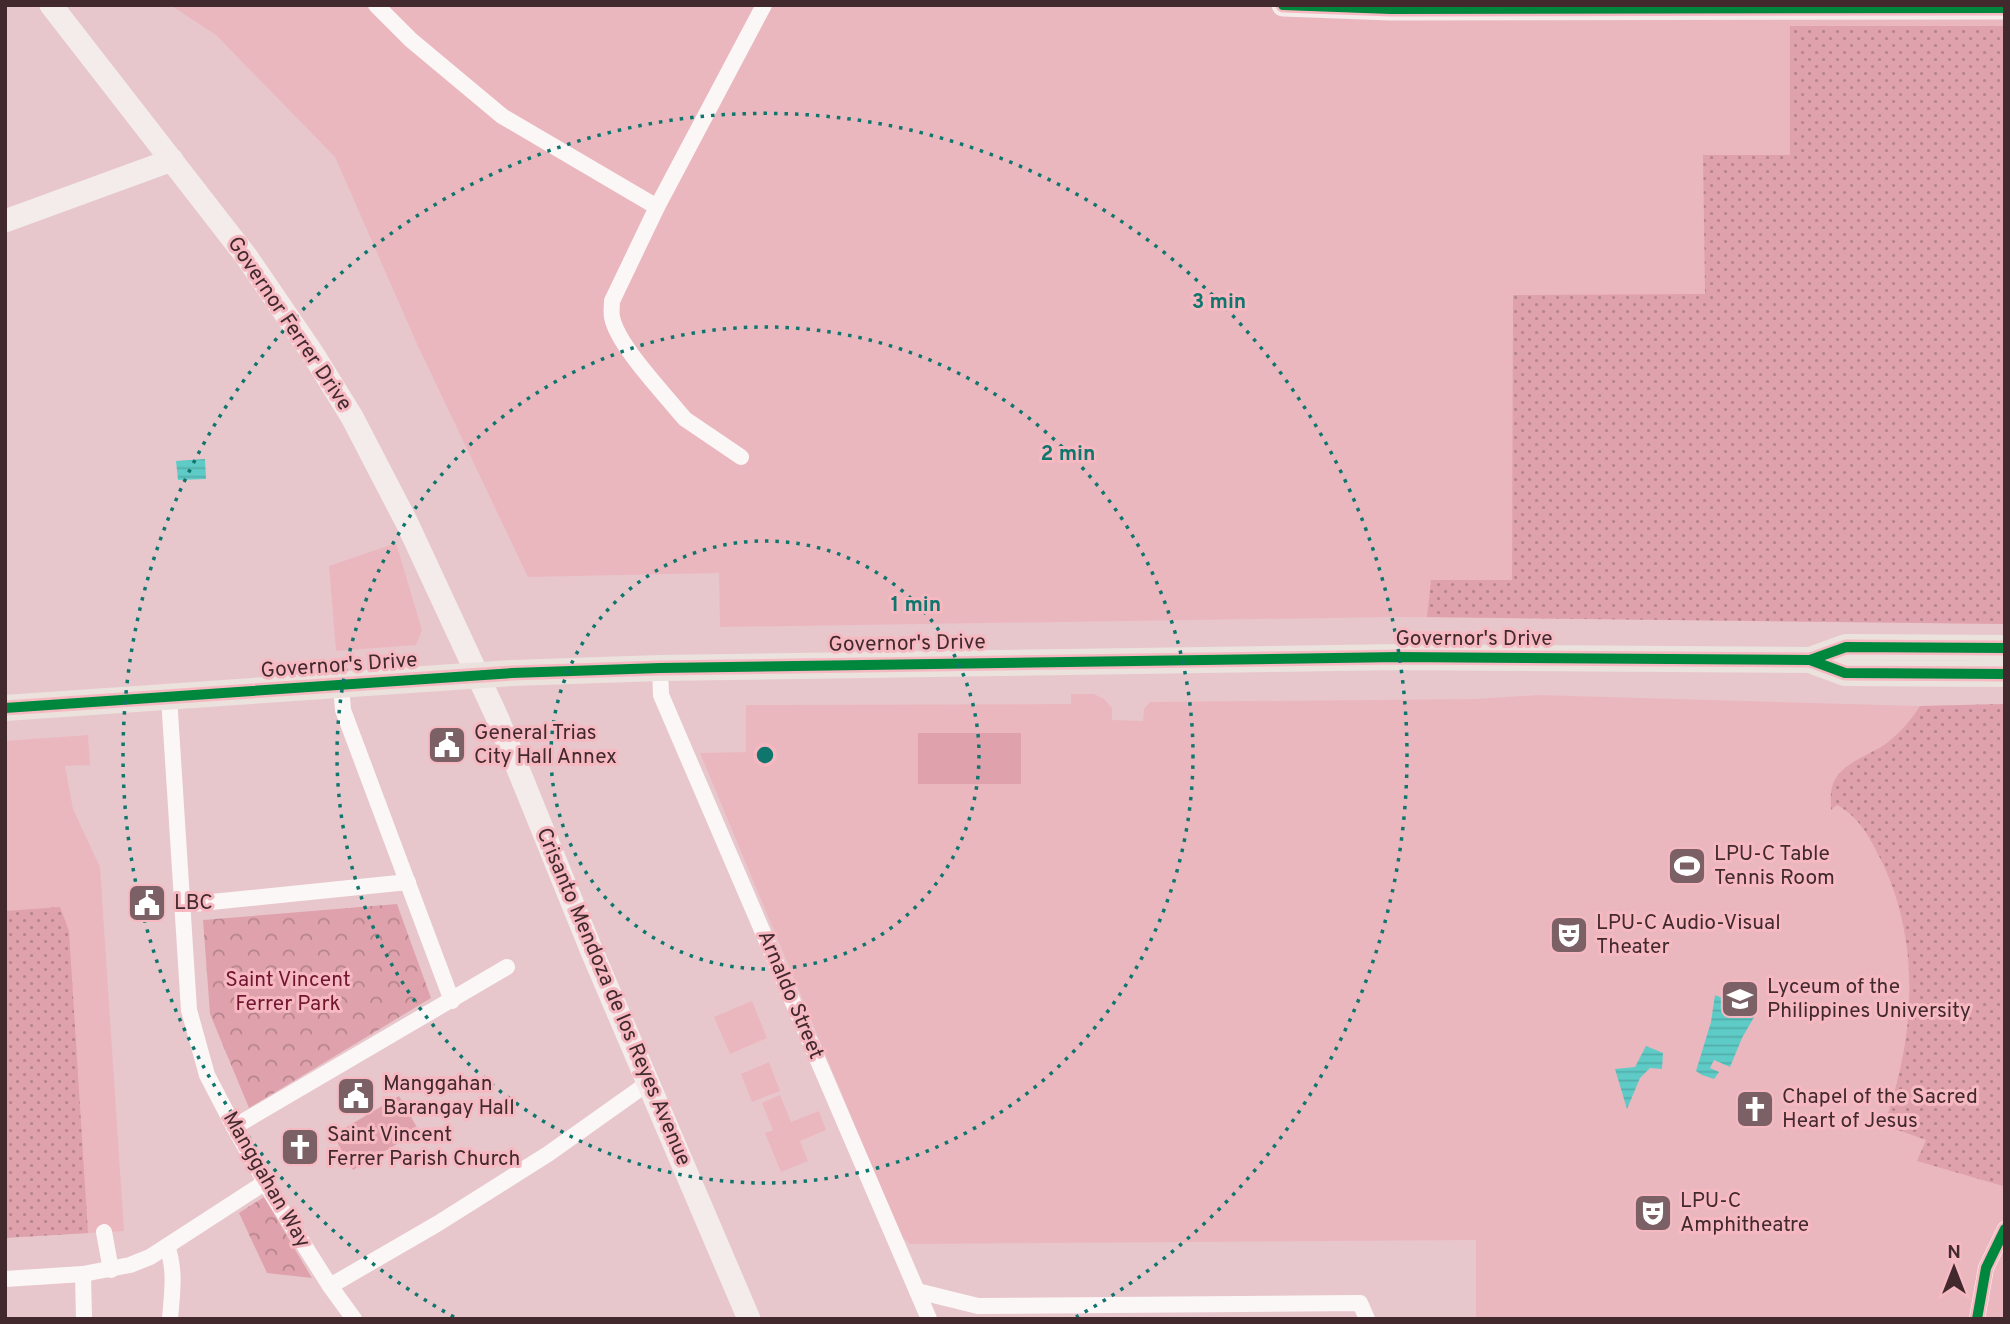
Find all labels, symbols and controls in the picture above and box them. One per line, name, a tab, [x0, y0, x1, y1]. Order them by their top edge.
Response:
street label: Governor Ferrer Drive	[221, 232, 357, 416]
text: 3 min	[1192, 289, 1246, 316]
text: 2 min	[1041, 441, 1095, 468]
text: 1 min	[891, 592, 941, 619]
street label: Governor's Drive	[1395, 626, 1553, 653]
street label: Governor's Drive	[828, 629, 986, 659]
street label: Governor's Drive	[260, 647, 418, 685]
place label: General Trias City Hall Annex	[474, 720, 617, 771]
public building icon: General Trias City Hall Annex	[426, 724, 468, 766]
centre of rings	[753, 743, 777, 767]
street label: Crisanto Mendoza de los Reyes Avenue	[529, 824, 697, 1170]
place label: LPU-C Table Tennis Room	[1714, 841, 1835, 892]
sports icon: LPU-C Table Tennis Room	[1666, 845, 1708, 887]
public building icon: LBC	[126, 882, 168, 924]
place label: LBC	[174, 890, 213, 917]
place label: LPU-C Audio-Visual Theater	[1596, 910, 1781, 961]
theatre icon: LPU-C Audio-Visual Theater	[1548, 914, 1590, 956]
street label: Arnaldo Street	[751, 927, 829, 1063]
park label: Saint Vincent Ferrer Park	[225, 967, 351, 1018]
place label: Lyceum of the Philippines University	[1767, 974, 1971, 1025]
school or university icon: Lyceum of the Philippines University	[1719, 978, 1761, 1020]
place label: Manggahan Barangay Hall	[383, 1071, 515, 1122]
public building icon: Manggahan Barangay Hall	[335, 1075, 377, 1117]
place label: Chapel of the Sacred Heart of Jesus	[1782, 1084, 1978, 1135]
church icon: Chapel of the Sacred Heart of Jesus	[1734, 1088, 1776, 1130]
street label: Manggahan Way	[216, 1107, 316, 1253]
place label: Saint Vincent Ferrer Parish Church	[327, 1122, 520, 1173]
church icon: Saint Vincent Ferrer Parish Church	[279, 1126, 321, 1168]
place label: LPU-C Amphitheatre	[1680, 1188, 1809, 1239]
theatre icon: LPU-C Amphitheatre	[1632, 1192, 1674, 1234]
north arrow	[1919, 1233, 1989, 1303]
text: N	[1947, 1241, 1961, 1265]

